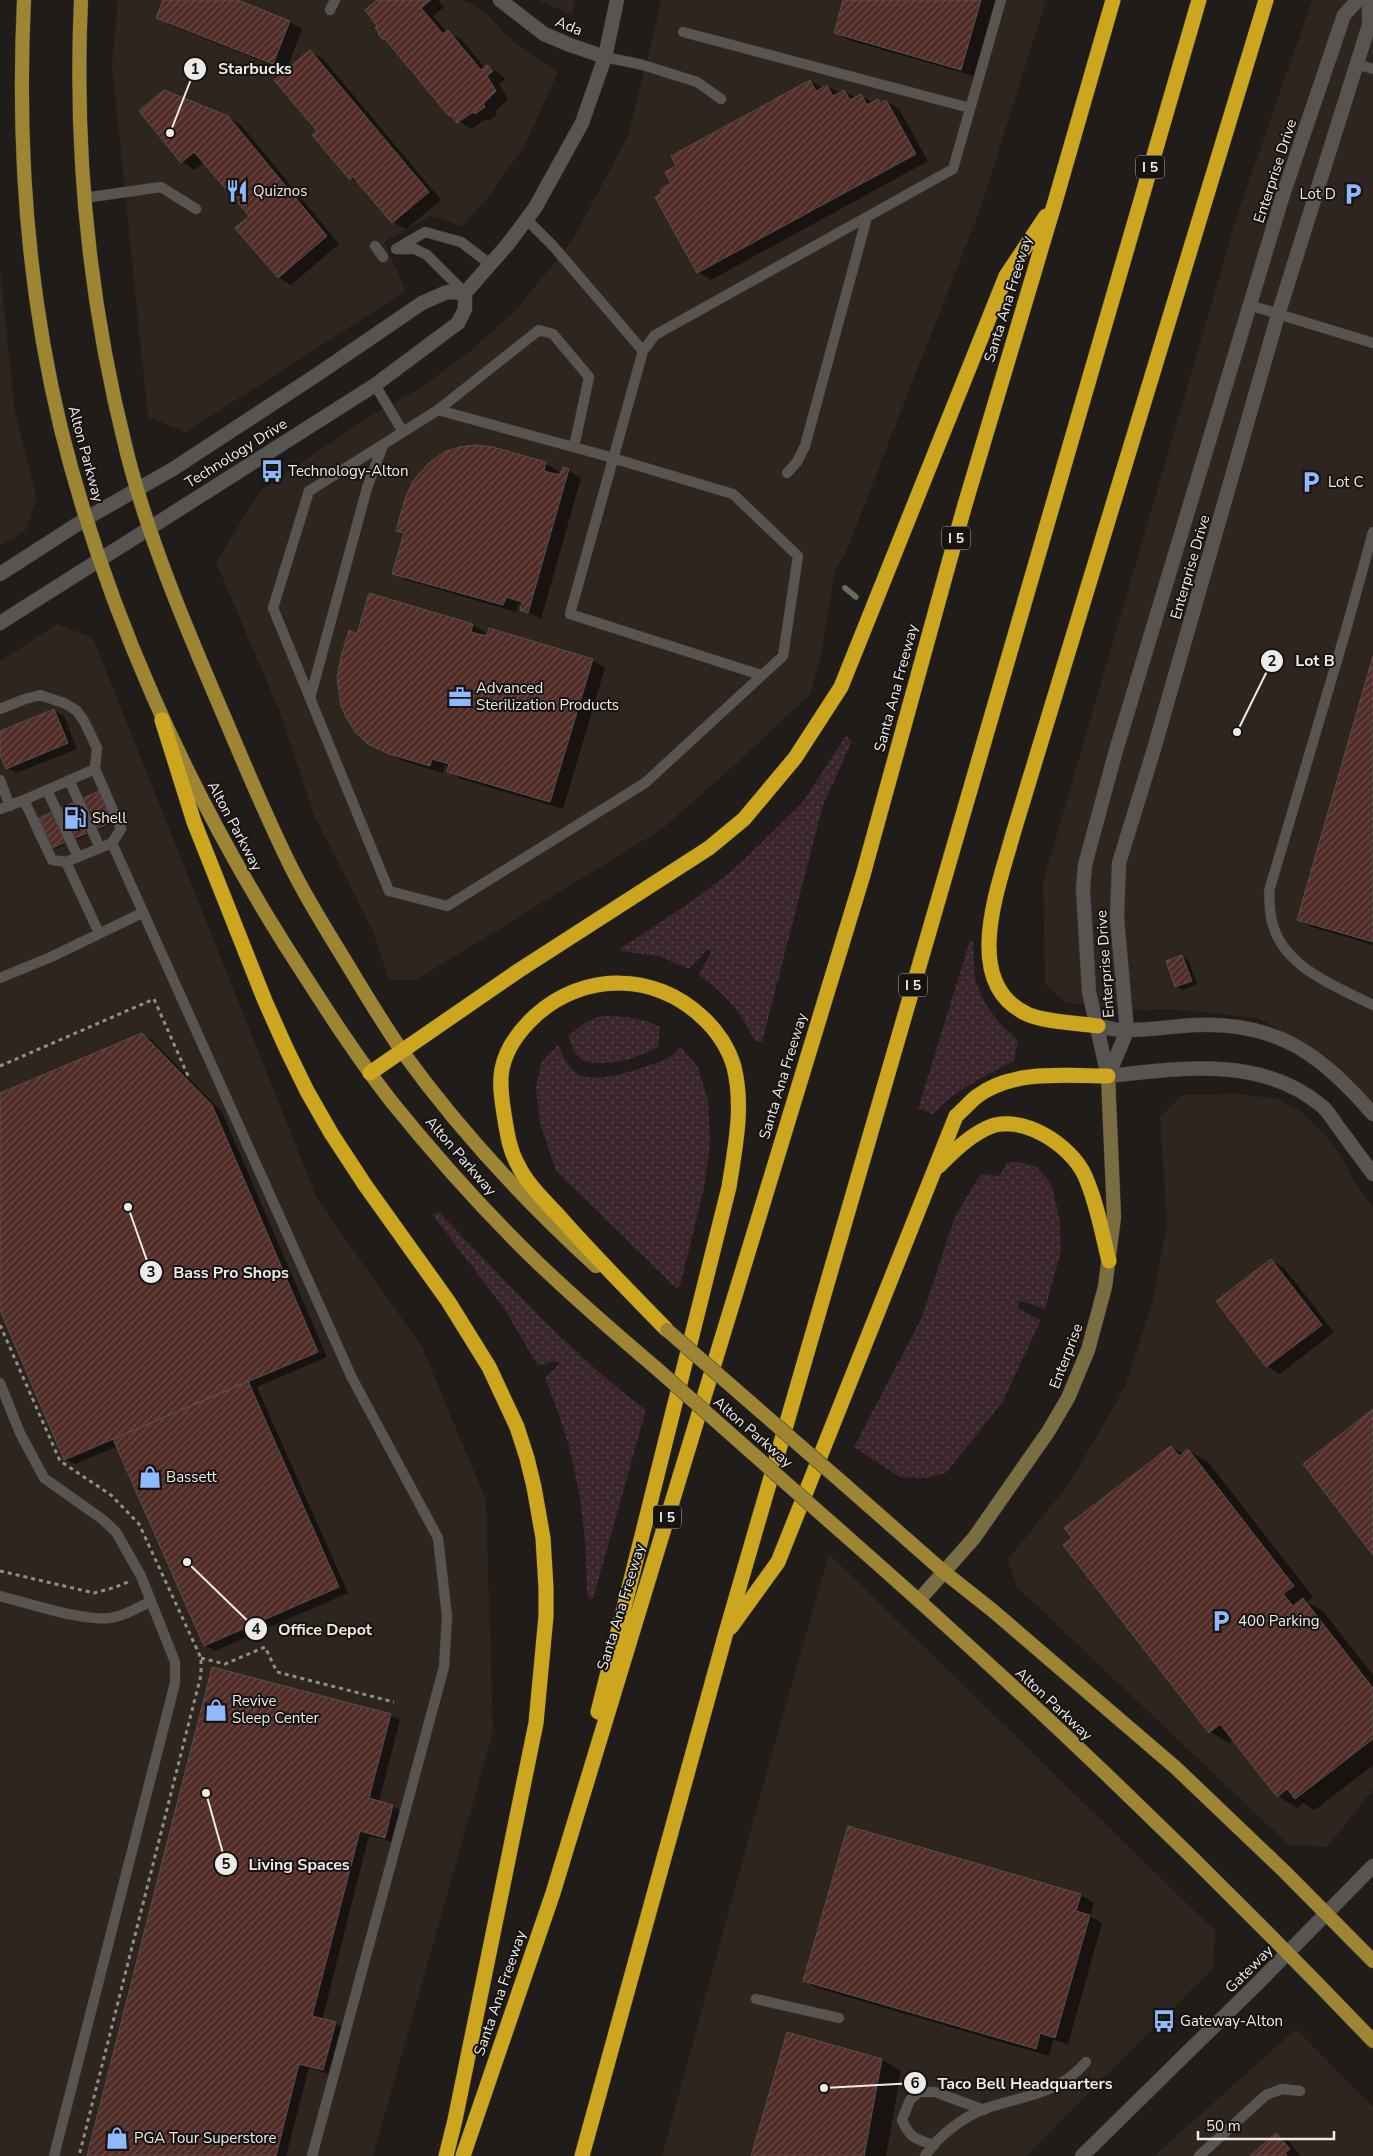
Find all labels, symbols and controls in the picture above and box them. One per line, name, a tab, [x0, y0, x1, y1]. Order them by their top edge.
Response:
street label: Ada	[552, 12, 586, 40]
callout: Starbucks	[183, 53, 302, 84]
text: Starbucks	[218, 58, 292, 80]
text: 1	[190, 59, 200, 79]
street label: Enterprise Drive	[1249, 117, 1301, 225]
road number: I 5	[1136, 156, 1164, 178]
restaurant icon: Quiznos	[224, 178, 250, 204]
place label: Quiznos	[253, 181, 307, 201]
parking icon: Lot D	[1340, 181, 1366, 207]
place label: Lot D	[1299, 184, 1336, 204]
street label: Santa Ana Freeway	[979, 233, 1037, 365]
street label: Alton Parkway	[64, 404, 109, 505]
street label: Technology Drive	[181, 414, 291, 492]
bus stop icon: Technology-Alton	[259, 458, 285, 484]
place label: Technology-Alton	[288, 461, 408, 481]
parking icon: Lot C	[1298, 469, 1324, 495]
place label: Lot C	[1328, 472, 1364, 492]
street label: Enterprise Drive	[1166, 512, 1215, 622]
road number: I 5	[942, 526, 970, 550]
street label: Santa Ana Freeway	[869, 622, 923, 754]
callout: Lot B	[1260, 645, 1344, 676]
text: Lot B	[1295, 650, 1335, 672]
text: 2	[1267, 651, 1277, 671]
place label: Advanced Sterilization Products	[476, 678, 619, 715]
office icon: Advanced Sterilization Products	[447, 684, 473, 710]
street label: Alton Parkway	[203, 778, 267, 875]
fuel station icon: Shell	[62, 805, 88, 831]
place label: Shell	[92, 808, 127, 828]
street label: Enterprise Drive	[1091, 909, 1119, 1019]
road number: I 5	[899, 974, 927, 996]
street label: Santa Ana Freeway	[754, 1010, 812, 1142]
street label: Alton Parkway	[421, 1112, 501, 1200]
callout: Bass Pro Shops	[138, 1257, 299, 1288]
text: 3	[146, 1262, 156, 1282]
text: Bass Pro Shops	[173, 1262, 289, 1284]
street label: Enterprise	[1044, 1320, 1088, 1392]
street label: Alton Parkway	[709, 1392, 797, 1472]
shop icon: Bassett	[137, 1464, 163, 1490]
place label: Bassett	[166, 1467, 218, 1487]
road number: I 5	[653, 1505, 681, 1528]
street label: Santa Ana Freeway	[592, 1541, 650, 1673]
parking icon: 400 Parking	[1208, 1608, 1234, 1634]
place label: 400 Parking	[1238, 1611, 1320, 1631]
callout: Office Depot	[243, 1614, 382, 1645]
text: 4	[251, 1619, 261, 1639]
text: Office Depot	[278, 1619, 373, 1641]
street label: Alton Parkway	[1011, 1663, 1097, 1745]
place label: Revive Sleep Center	[232, 1691, 319, 1728]
shop icon: Revive Sleep Center	[203, 1697, 229, 1723]
callout: Living Spaces	[214, 1849, 360, 1880]
text: 5	[221, 1854, 231, 1874]
text: Living Spaces	[248, 1854, 350, 1876]
street label: Santa Ana Freeway	[469, 1927, 531, 2058]
street label: Gateway	[1221, 1941, 1277, 1997]
bus stop icon: Gateway-Alton	[1151, 2008, 1177, 2034]
place label: Gateway-Alton	[1180, 2011, 1283, 2031]
callout: Taco Bell Headquarters	[902, 2067, 1122, 2098]
text: 6	[910, 2073, 920, 2093]
text: Taco Bell Headquarters	[937, 2073, 1113, 2095]
scale bar	[1198, 2108, 1334, 2140]
text: 50 m	[1206, 2116, 1241, 2136]
shop icon: PGA Tour Superstore	[104, 2125, 130, 2151]
place label: PGA Tour Superstore	[134, 2128, 277, 2148]

